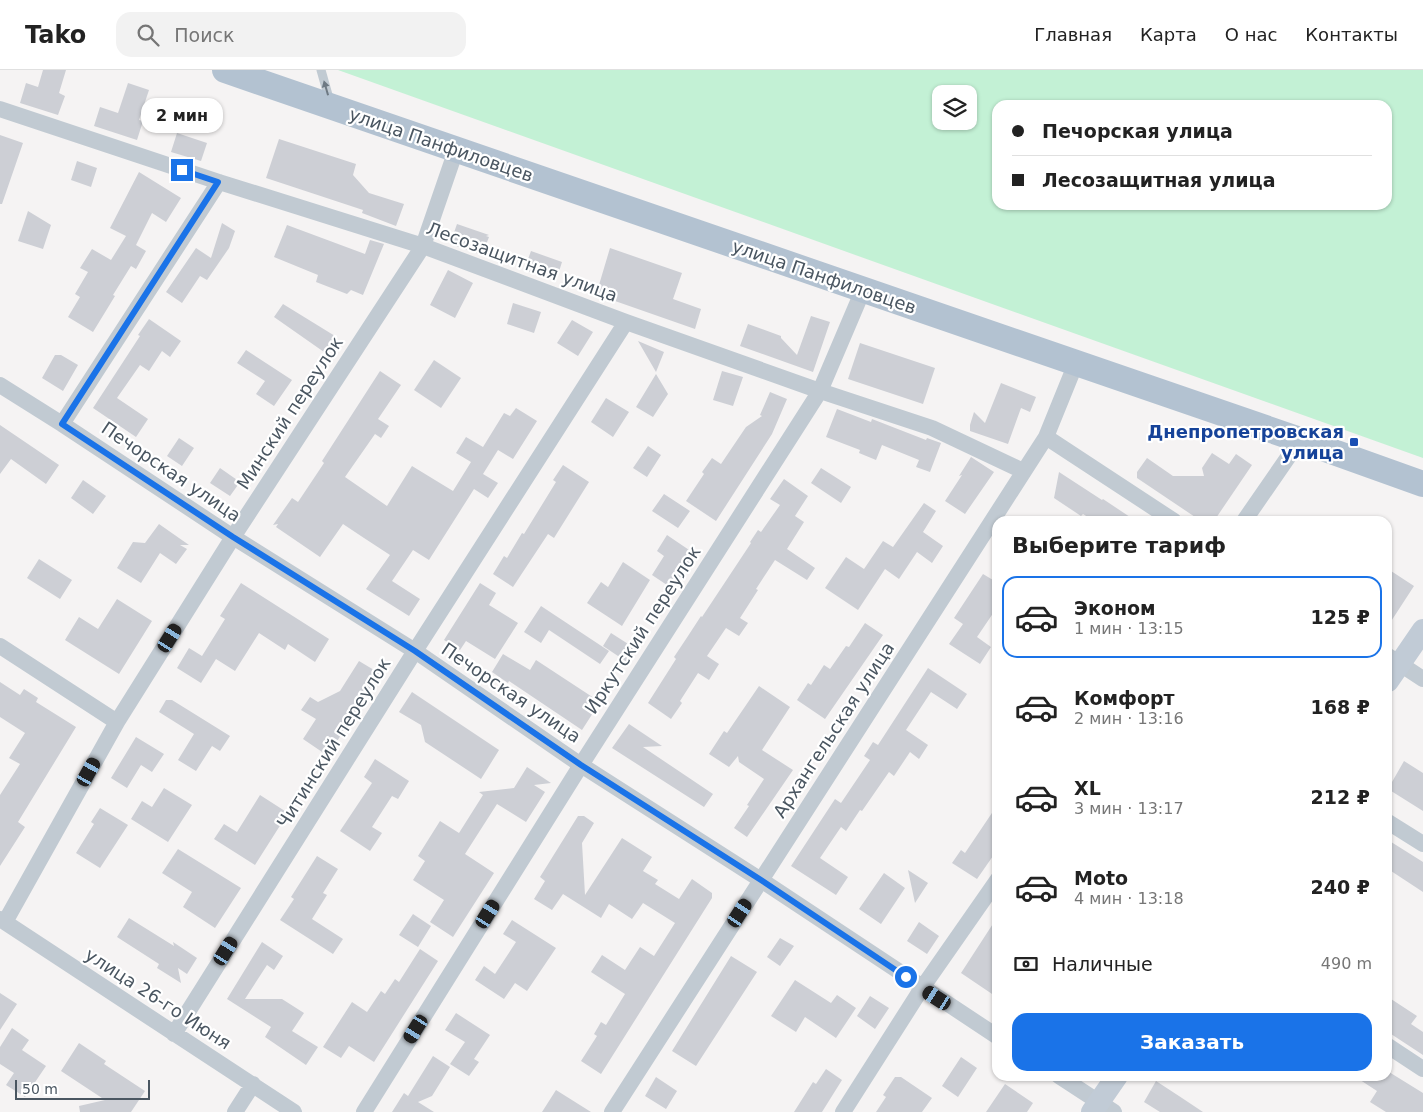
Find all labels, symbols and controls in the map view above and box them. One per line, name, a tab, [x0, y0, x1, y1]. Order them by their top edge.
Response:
search box	[116, 12, 466, 57]
text: Tako	[25, 21, 86, 49]
icon: search	[134, 21, 162, 49]
text: Поиск	[174, 24, 234, 46]
text: Главная	[1034, 24, 1112, 45]
text: Карта	[1140, 24, 1197, 45]
text: О нас	[1225, 24, 1277, 45]
text: Контакты	[1305, 24, 1398, 45]
one-way arrow	[322, 81, 330, 96]
map controls	[932, 85, 977, 130]
button: layers	[932, 85, 977, 130]
callout: 2 мин	[141, 98, 223, 132]
street label: улица Панфиловцев	[346, 103, 536, 186]
text: 2 мин	[156, 106, 208, 125]
text: Печорская улица	[1042, 120, 1233, 142]
route end	[171, 159, 193, 181]
text: Лесозащитная улица	[1042, 169, 1275, 191]
street label: Лесозащитная улица	[424, 217, 621, 306]
street label: улица Панфиловцев	[729, 235, 919, 318]
street label: Минский переулок	[232, 332, 347, 493]
street label: Печорская улица	[98, 417, 245, 526]
place label: Днепропетровская улица	[1147, 421, 1344, 463]
marker: Днепропетровская улица	[1348, 436, 1360, 448]
text: Выберите тариф	[1012, 533, 1226, 558]
street label: Иркутский переулок	[580, 542, 705, 718]
icon: car	[1014, 595, 1059, 640]
text: Эконом	[1074, 597, 1156, 619]
text: 125 ₽	[1311, 606, 1370, 628]
text: 1 мин · 13:15	[1074, 619, 1184, 638]
car	[155, 621, 184, 655]
street label: Печорская улица	[438, 638, 585, 747]
street label: Архангельская улица	[769, 638, 898, 822]
street label: Читинский переулок	[272, 653, 395, 832]
icon: car	[1014, 685, 1059, 730]
text: Комфорт	[1074, 687, 1175, 709]
text: 168 ₽	[1311, 696, 1370, 718]
text: 2 мин · 13:16	[1074, 709, 1184, 728]
car	[75, 755, 102, 789]
icon: car	[1014, 775, 1059, 820]
text: XL	[1074, 777, 1101, 799]
text: 212 ₽	[1311, 786, 1370, 808]
text: 3 мин · 13:17	[1074, 799, 1184, 818]
icon: car	[1014, 865, 1059, 910]
text: Moto	[1074, 867, 1128, 889]
text: 240 ₽	[1311, 876, 1370, 898]
text: 4 мин · 13:18	[1074, 889, 1184, 908]
car	[725, 896, 754, 930]
car	[473, 897, 502, 931]
car	[211, 934, 240, 968]
street label: улица 26-го Июня	[81, 944, 235, 1054]
icon: cash	[1012, 950, 1040, 978]
text: Наличные	[1052, 953, 1153, 975]
text: 490 m	[1321, 954, 1372, 973]
route start	[895, 966, 917, 988]
car	[920, 984, 953, 1012]
car	[401, 1012, 430, 1046]
button: Заказать	[1012, 1013, 1372, 1071]
scale bar	[15, 1077, 150, 1100]
text: 50 m	[22, 1081, 58, 1097]

